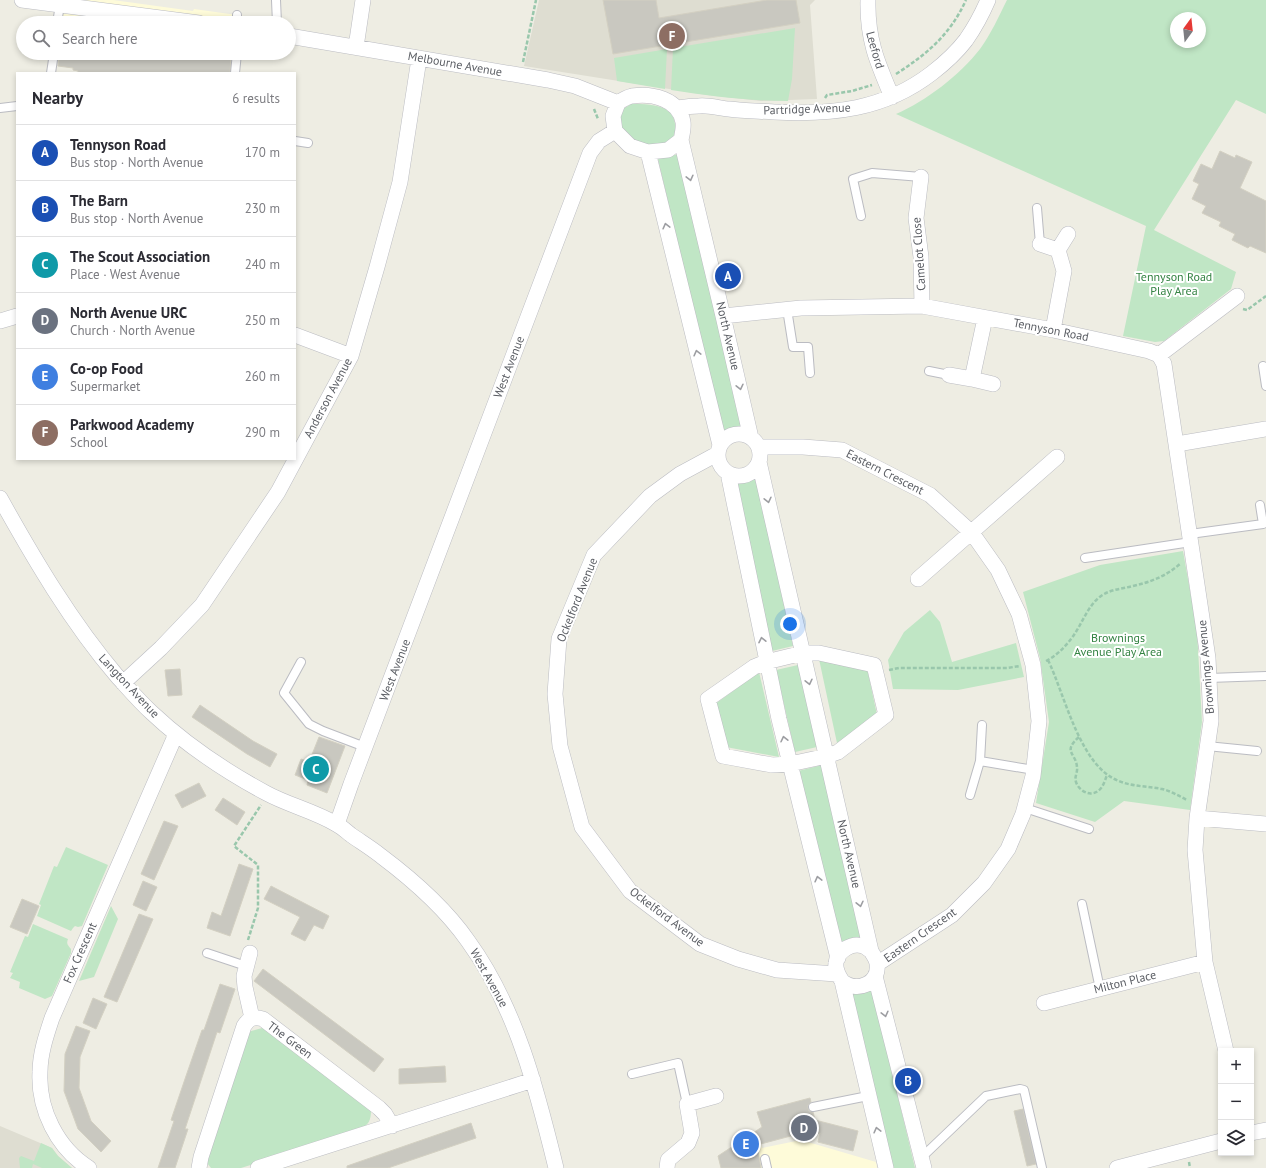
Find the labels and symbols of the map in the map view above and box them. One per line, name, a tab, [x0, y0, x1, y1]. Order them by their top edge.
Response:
north arrow	[1170, 12, 1206, 48]
pin: F	[659, 21, 685, 51]
street label: Leeford	[863, 29, 888, 70]
street label: Melbourne Avenue	[407, 48, 503, 79]
street label: Partridge Avenue	[763, 99, 851, 118]
one-way arrow	[685, 175, 694, 182]
street label: Camelot Close	[908, 217, 929, 291]
one-way arrow	[663, 223, 671, 229]
pin: A	[715, 261, 741, 291]
park label: Tennyson Road Play Area	[1136, 269, 1212, 298]
street label: North Avenue	[713, 300, 744, 372]
street label: Tennyson Road	[1012, 315, 1090, 344]
street label: West Avenue	[490, 334, 527, 400]
one-way arrow	[694, 349, 702, 356]
street label: Anderson Avenue	[300, 355, 355, 440]
one-way arrow	[735, 383, 743, 390]
street label: Eastern Crescent	[844, 446, 927, 498]
one-way arrow	[763, 497, 771, 503]
street label: Ockelford Avenue	[553, 555, 600, 644]
your location	[780, 614, 800, 634]
street label: Brownings Avenue	[1194, 619, 1217, 715]
park label: Brownings Avenue Play Area	[1074, 630, 1162, 659]
street label: West Avenue	[376, 637, 413, 703]
one-way arrow	[758, 637, 766, 643]
street label: Langton Avenue	[96, 651, 163, 721]
one-way arrow	[805, 678, 813, 685]
one-way arrow	[780, 736, 788, 742]
pin: C	[303, 754, 329, 784]
street label: North Avenue	[834, 818, 865, 890]
one-way arrow	[814, 876, 823, 883]
street label: Ockelford Avenue	[627, 884, 708, 950]
one-way arrow	[856, 900, 864, 907]
street label: Eastern Crescent	[881, 904, 959, 965]
street label: Fox Crescent	[59, 920, 100, 986]
street label: West Avenue	[467, 946, 512, 1010]
street label: Milton Place	[1092, 967, 1158, 997]
one-way arrow	[880, 1010, 888, 1017]
street label: The Green	[265, 1018, 316, 1061]
pin: B	[895, 1066, 921, 1096]
pin: D	[791, 1113, 817, 1143]
one-way arrow	[873, 1127, 881, 1133]
pin: E	[733, 1129, 759, 1159]

